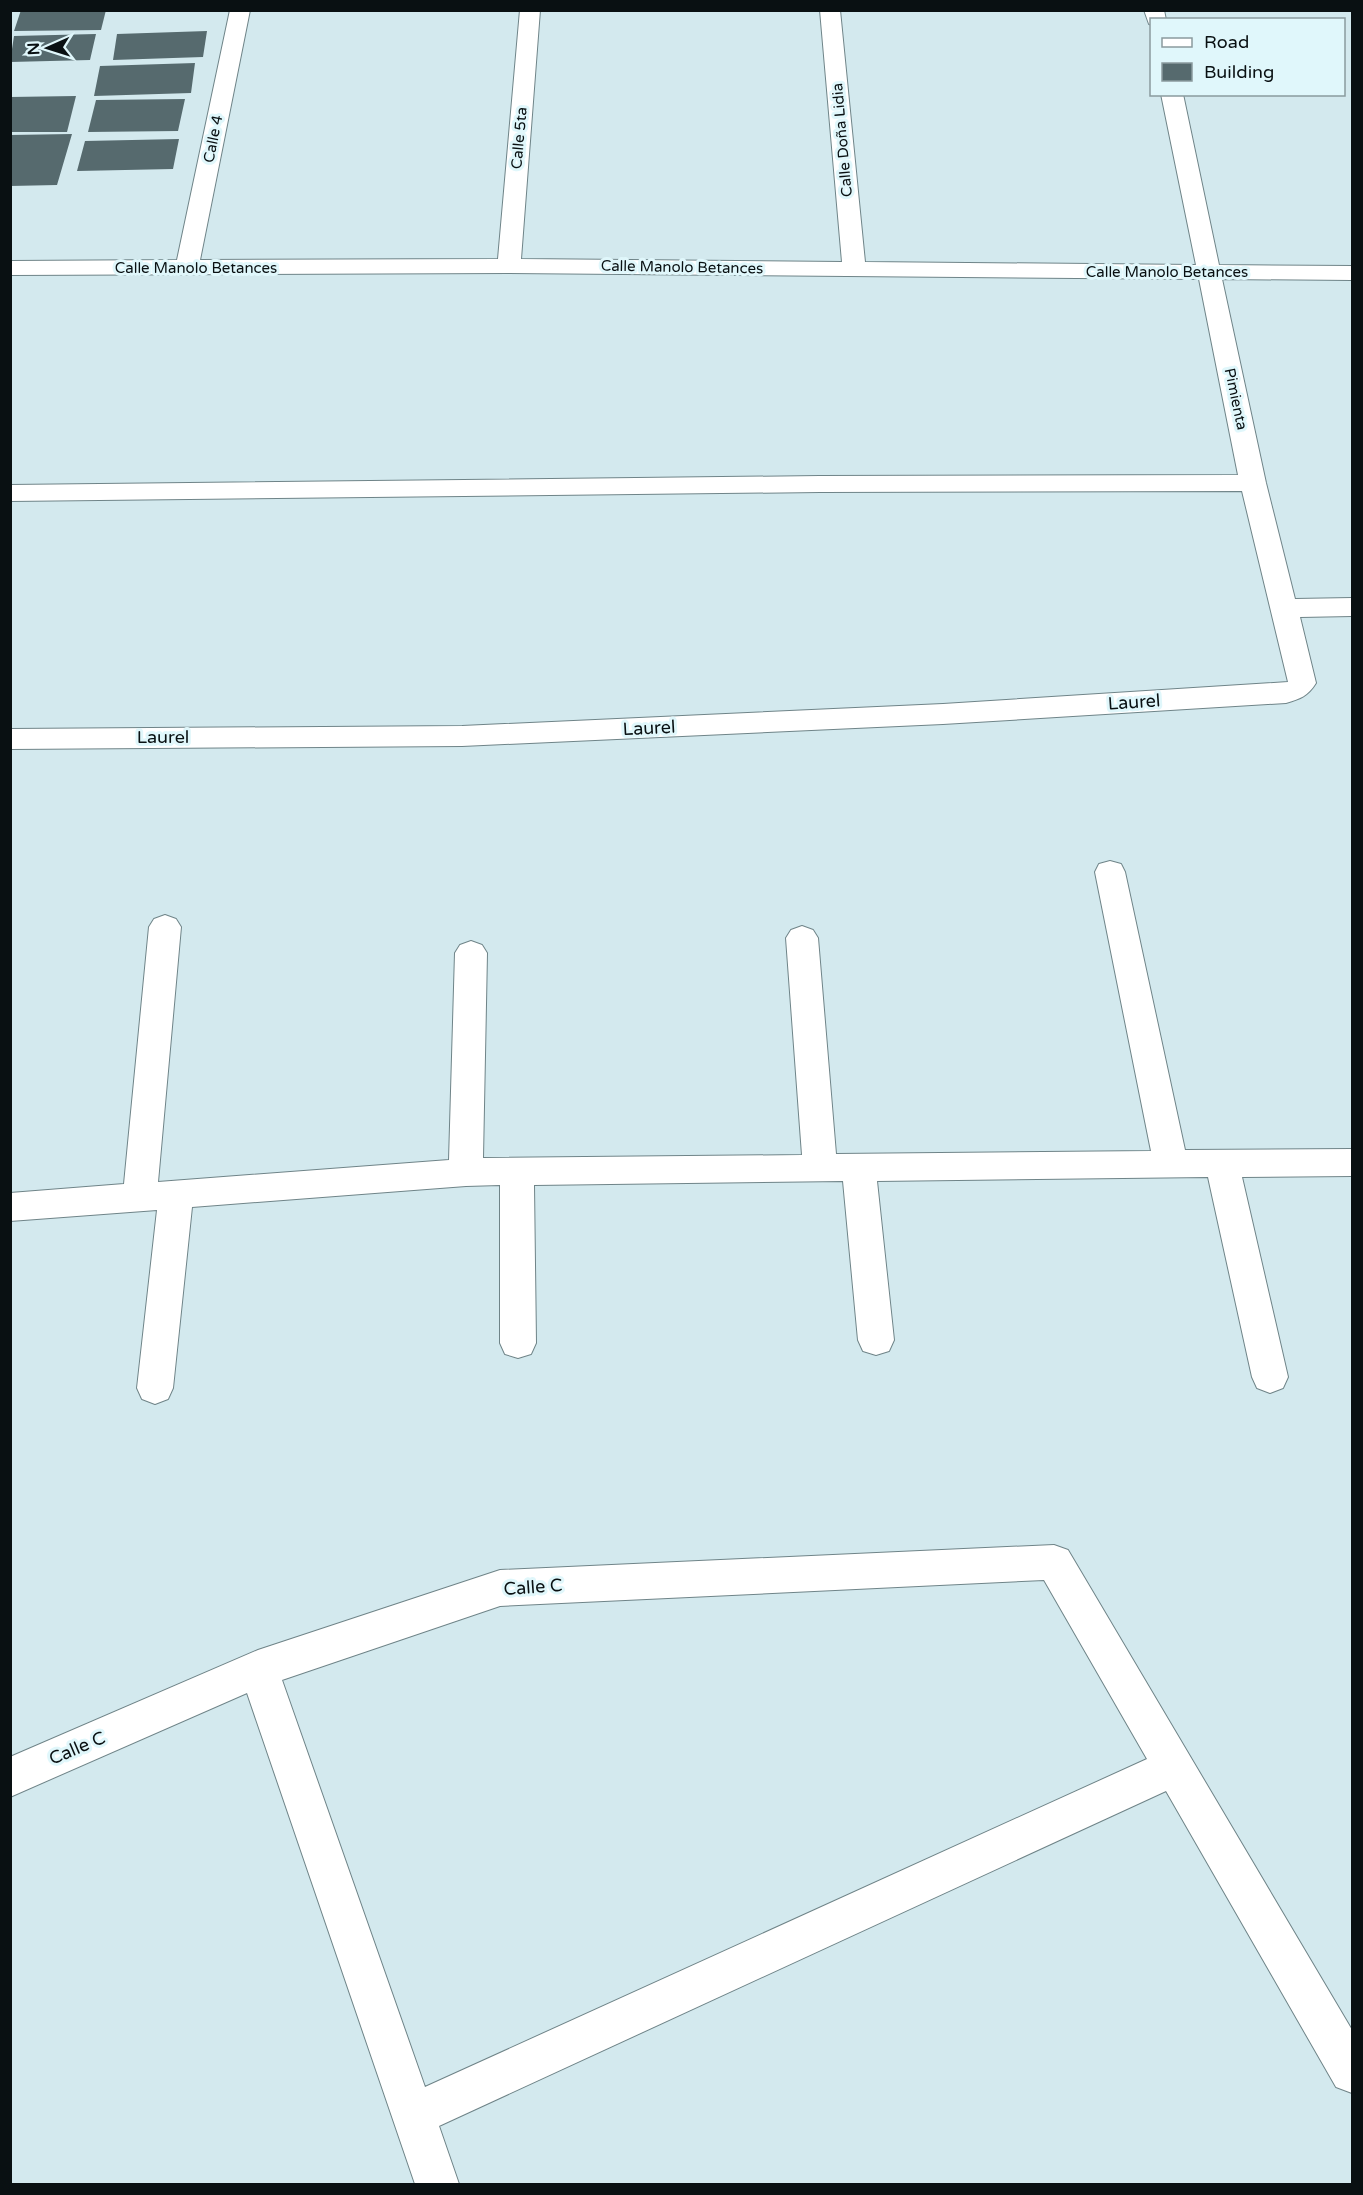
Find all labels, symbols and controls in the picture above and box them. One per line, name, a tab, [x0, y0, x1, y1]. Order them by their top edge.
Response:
north arrow	[18, 18, 78, 78]
legend	[1150, 18, 1345, 96]
text: Road	[1204, 31, 1249, 53]
text: N	[24, 42, 44, 56]
text: Building	[1204, 61, 1274, 83]
street label: Calle Doña Lidia	[828, 82, 856, 198]
street label: Calle 5ta	[507, 106, 531, 170]
street label: Calle 4	[200, 114, 226, 164]
street label: Calle Manolo Betances	[601, 257, 763, 277]
street label: Calle Manolo Betances	[115, 259, 277, 277]
street label: Calle Manolo Betances	[1086, 263, 1248, 281]
street label: Pimienta	[1221, 366, 1251, 432]
street label: Laurel	[1107, 689, 1161, 715]
street label: Laurel	[622, 716, 676, 740]
street label: Laurel	[137, 726, 189, 748]
street label: Calle C	[503, 1574, 563, 1600]
street label: Calle C	[46, 1726, 108, 1770]

